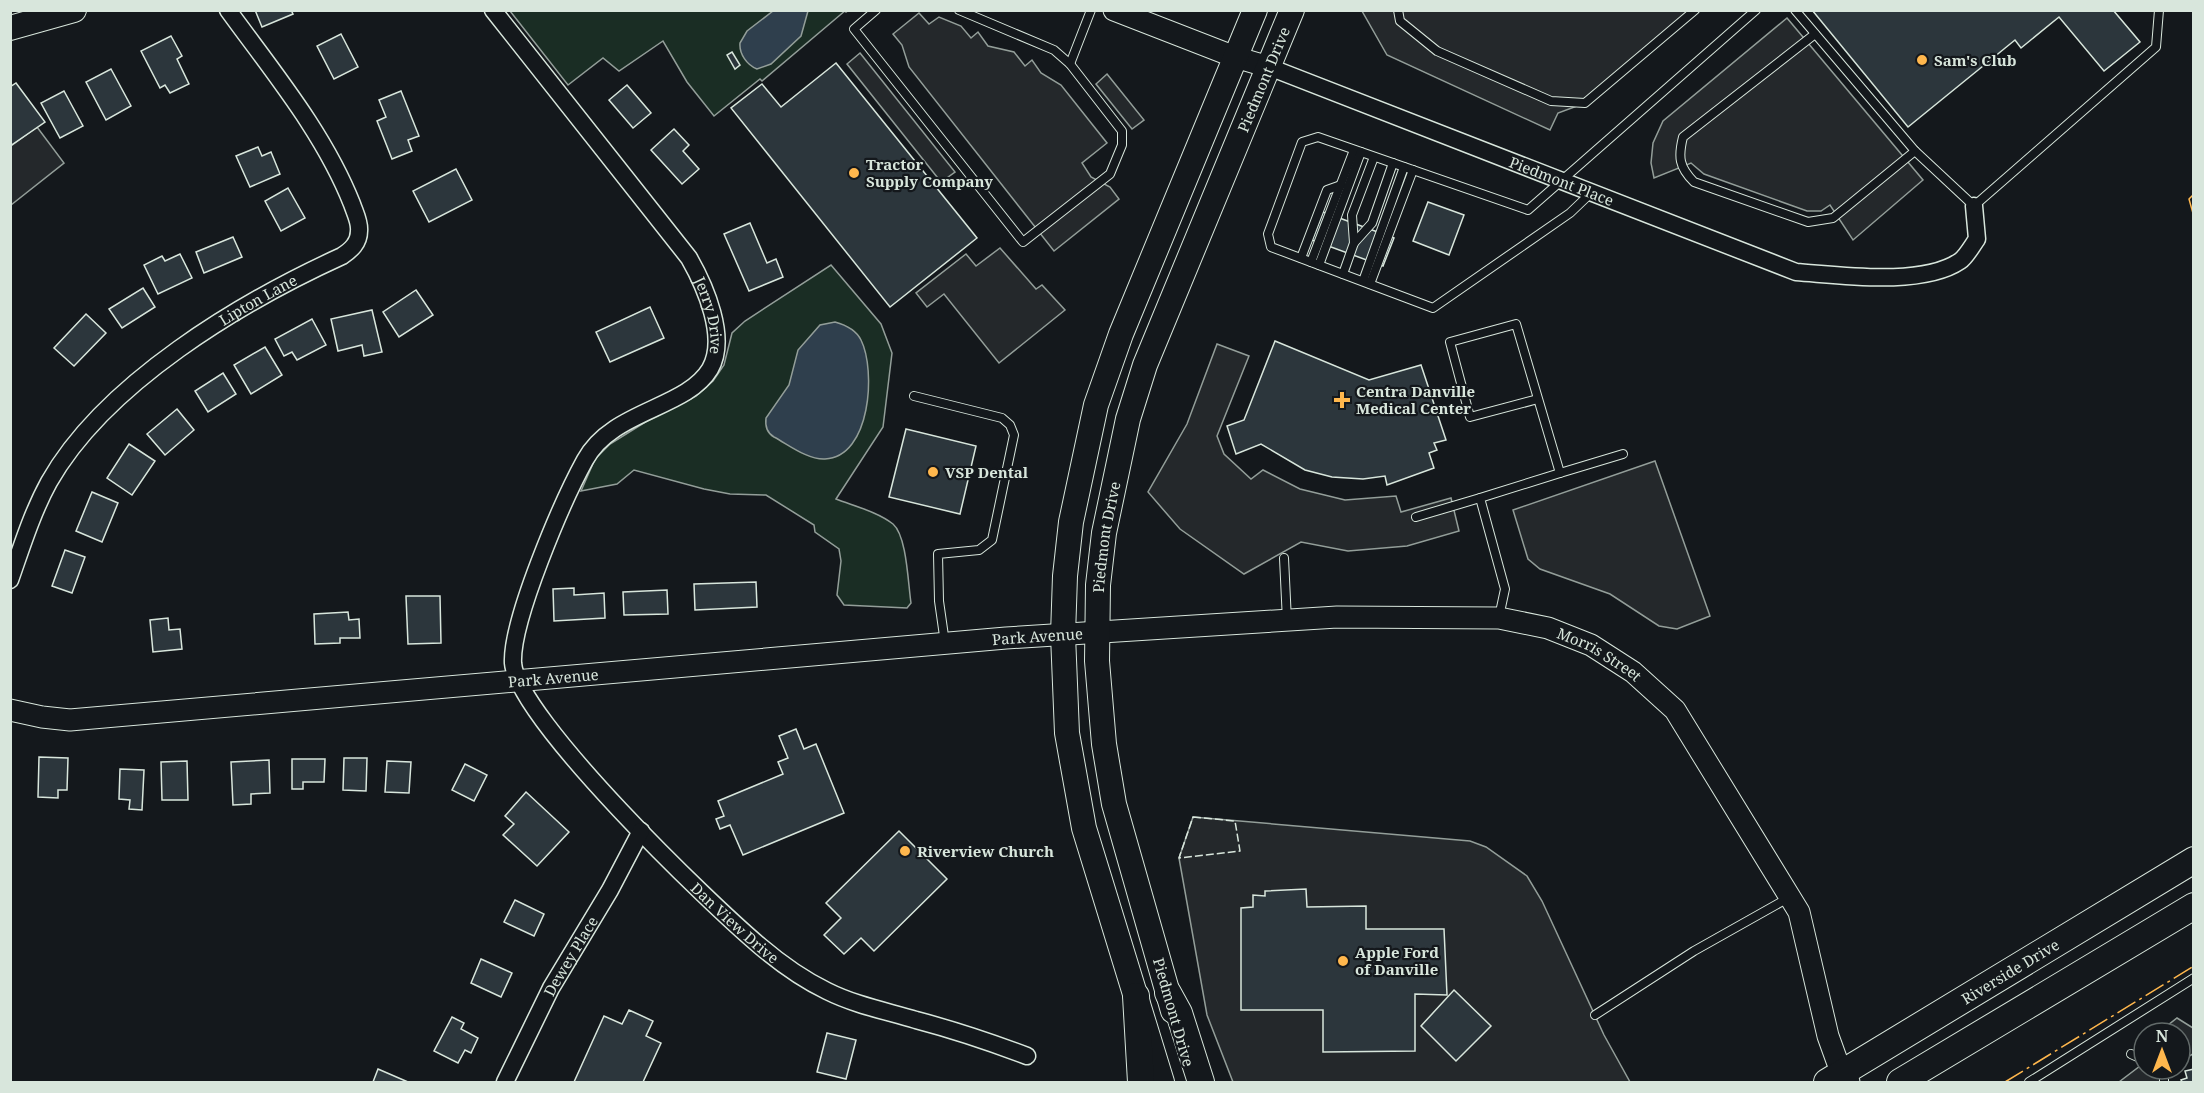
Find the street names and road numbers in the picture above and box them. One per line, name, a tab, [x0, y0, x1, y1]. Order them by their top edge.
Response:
street label: Piedmont Drive	[1233, 24, 1294, 135]
street label: Piedmont Place	[1507, 151, 1617, 210]
street label: Lipton Lane	[215, 270, 300, 330]
street label: Jerry Drive	[690, 273, 727, 356]
street label: Piedmont Drive	[1088, 480, 1125, 593]
street label: Park Avenue	[991, 623, 1083, 649]
street label: Morris Street	[1554, 623, 1646, 685]
street label: Park Avenue	[507, 664, 599, 692]
street label: Dan View Drive	[687, 878, 783, 968]
street label: Dewey Place	[539, 912, 602, 999]
street label: Riverside Drive	[1958, 934, 2063, 1008]
street label: Piedmont Drive	[1149, 955, 1199, 1069]

